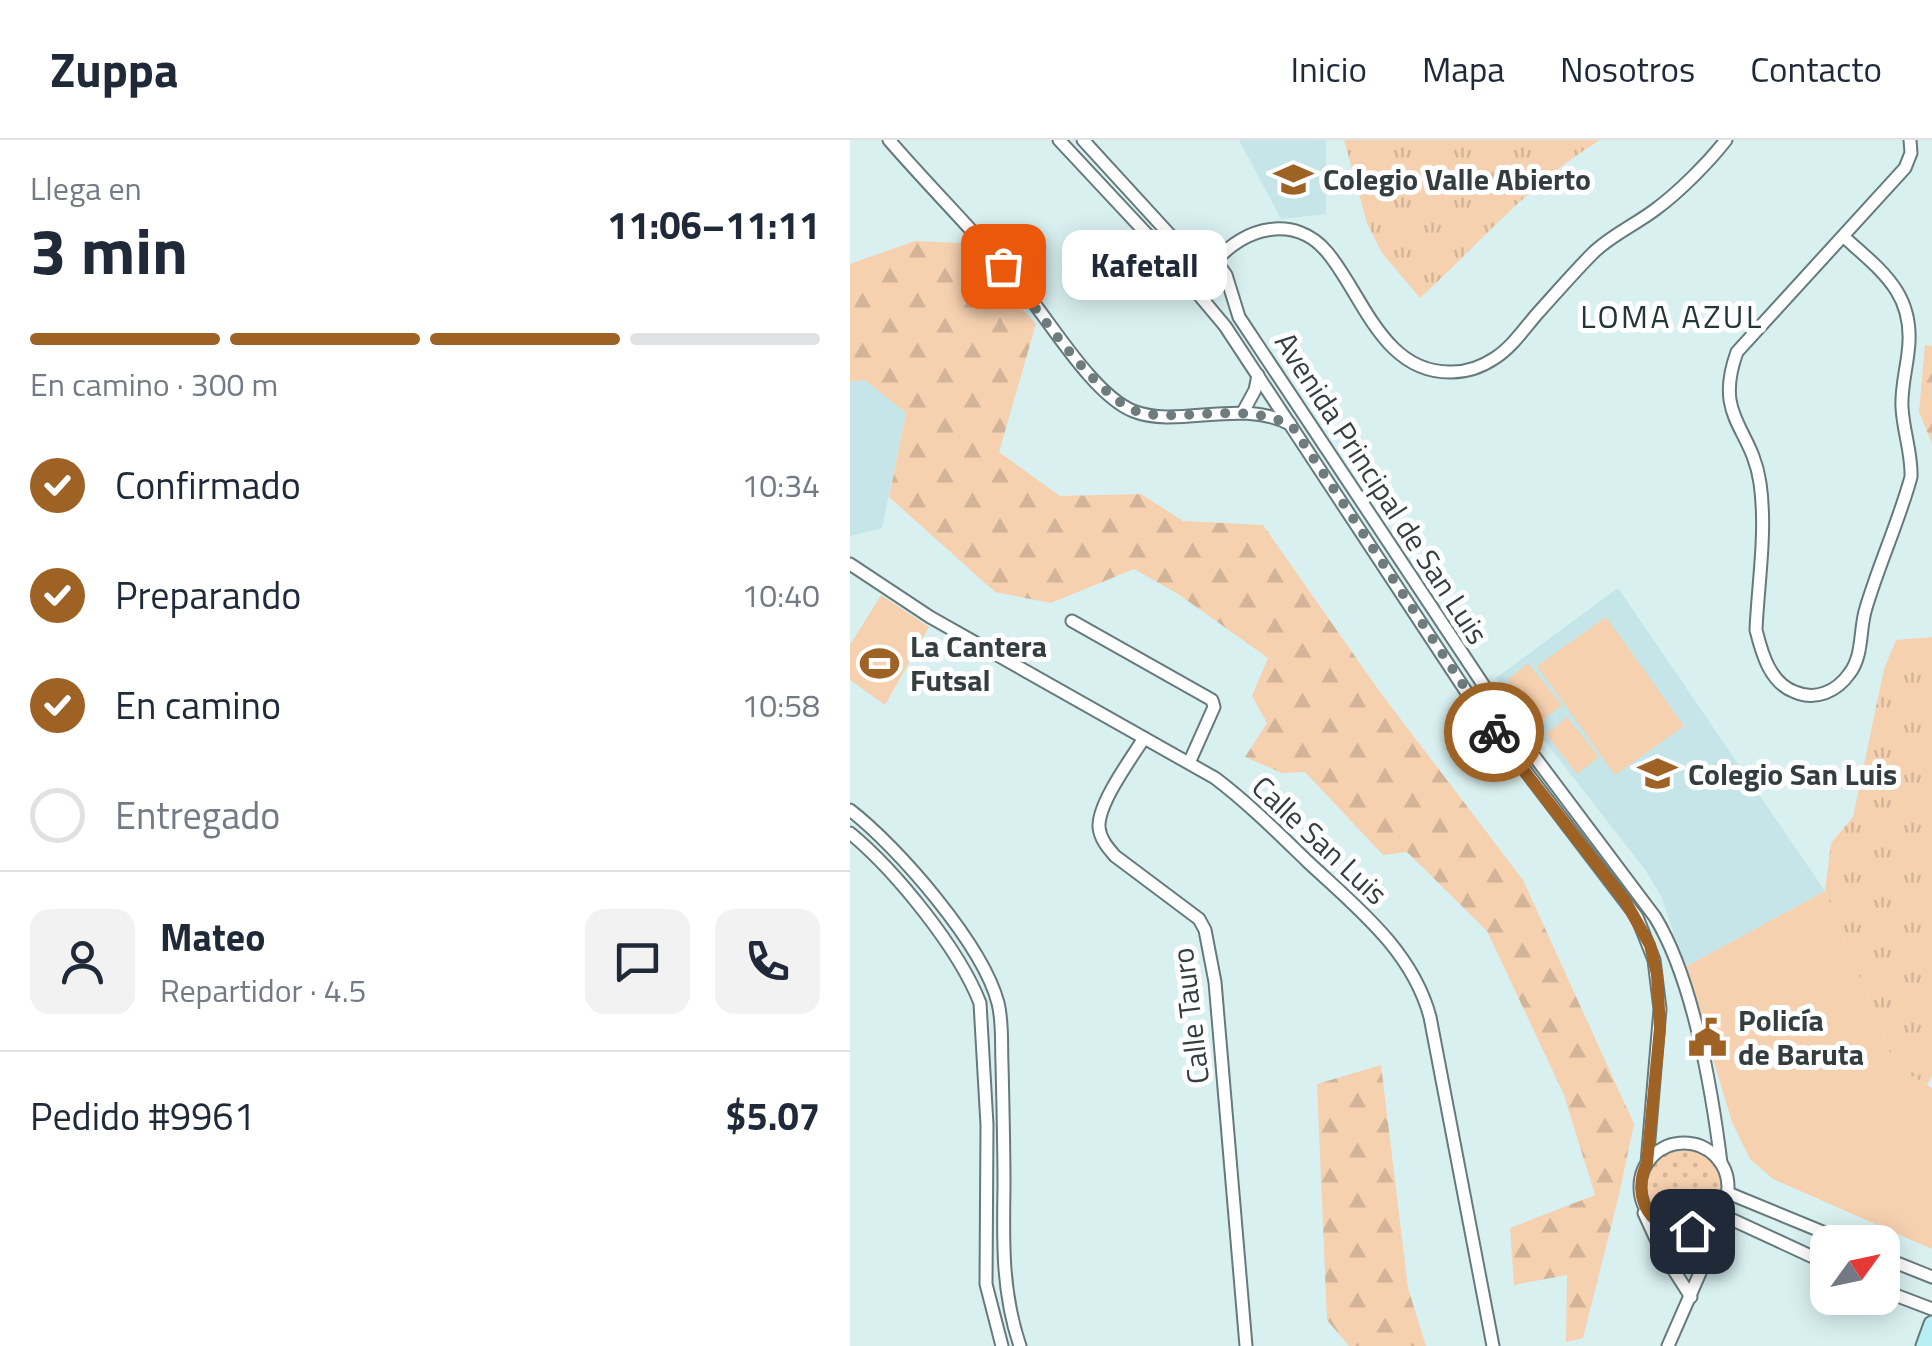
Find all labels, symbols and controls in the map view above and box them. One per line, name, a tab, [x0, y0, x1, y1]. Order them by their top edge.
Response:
text: Zuppa	[50, 33, 178, 106]
text: Inicio	[1290, 42, 1367, 96]
text: Mapa	[1422, 42, 1505, 96]
text: Nosotros	[1560, 42, 1695, 96]
text: Contacto	[1750, 42, 1882, 96]
place label: Colegio Valle Abierto	[1323, 156, 1591, 202]
school or university icon: Colegio Valle Abierto	[1272, 158, 1314, 200]
text: Llega en	[30, 164, 142, 212]
text: 11:06–11:11	[607, 196, 820, 254]
text: 3 min	[30, 200, 188, 299]
pin	[961, 224, 1046, 309]
callout: Kafetall	[1063, 231, 1228, 301]
icon: bag	[976, 239, 1031, 294]
text: Kafetall	[1090, 241, 1199, 289]
district label: LOMA AZUL	[1580, 292, 1764, 340]
street label: Avenida Principal de San Luis	[1264, 323, 1500, 653]
text: En camino · 300 m	[30, 360, 278, 408]
text: Confirmado	[115, 456, 301, 514]
icon: check	[30, 458, 85, 513]
text: 10:34	[741, 461, 820, 509]
text: Preparando	[115, 566, 301, 624]
icon: check	[30, 568, 85, 623]
text: 10:40	[741, 571, 820, 619]
place label: La Cantera Futsal	[910, 623, 1047, 703]
sports icon: La Cantera Futsal	[859, 642, 901, 684]
text: En camino	[115, 676, 281, 734]
icon: check	[30, 678, 85, 733]
text: 10:58	[741, 681, 820, 729]
courier	[1444, 682, 1544, 782]
icon: bike	[1467, 705, 1522, 760]
place label: Colegio San Luis	[1688, 751, 1897, 797]
school or university icon: Colegio San Luis	[1637, 753, 1679, 795]
street label: Calle San Luis	[1242, 765, 1398, 915]
text: Entregado	[115, 786, 280, 844]
text: Mateo	[160, 908, 265, 966]
button: person	[30, 909, 135, 1014]
button: chat	[585, 909, 690, 1014]
button: phone	[715, 909, 820, 1014]
street label: Calle Tauro	[1159, 945, 1221, 1087]
text: Repartidor · 4.5	[160, 966, 366, 1014]
place label: Policía de Baruta	[1738, 997, 1864, 1077]
public building icon: Policía de Baruta	[1687, 1016, 1729, 1058]
text: Pedido #9961	[30, 1087, 255, 1145]
text: $5.07	[725, 1087, 820, 1145]
pin	[1650, 1189, 1735, 1274]
icon: home	[1665, 1204, 1720, 1259]
north arrow	[1810, 1225, 1900, 1315]
map controls	[1810, 1225, 1900, 1315]

